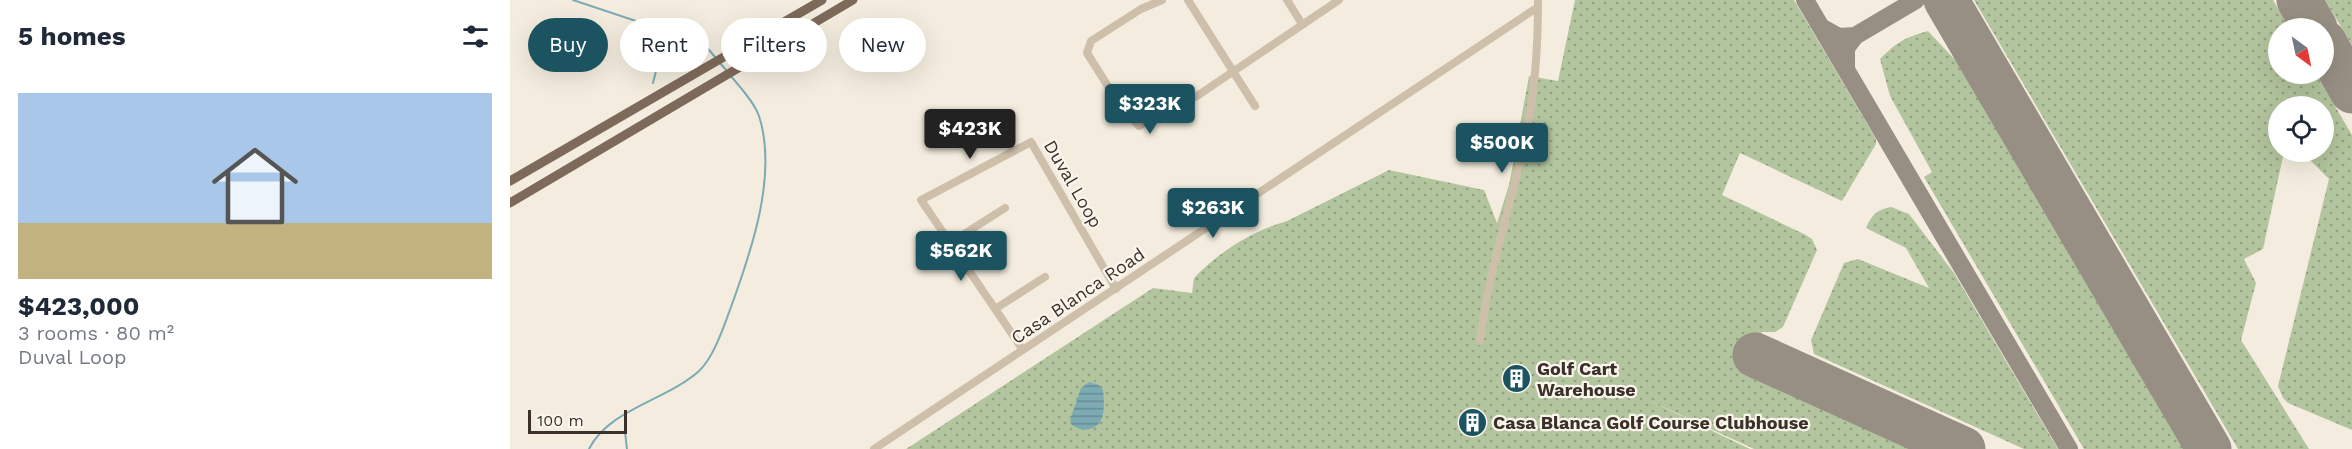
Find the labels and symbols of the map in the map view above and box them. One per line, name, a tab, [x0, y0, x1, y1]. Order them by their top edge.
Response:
north arrow	[2268, 18, 2334, 84]
pin: $323K	[1108, 84, 1192, 135]
pin: $423K	[928, 109, 1012, 160]
pin: $500K	[1460, 123, 1544, 174]
street label: Duval Loop	[1040, 136, 1107, 231]
pin: $263K	[1171, 188, 1255, 239]
pin: $562K	[919, 231, 1003, 282]
street label: Casa Blanca Road	[1007, 243, 1148, 348]
place label: Golf Cart Warehouse	[1537, 358, 1636, 400]
building icon: Golf Cart Warehouse	[1500, 363, 1532, 395]
scale bar	[528, 407, 627, 434]
building icon: Casa Blanca Golf Course Clubhouse	[1456, 407, 1488, 439]
place label: Casa Blanca Golf Course Clubhouse	[1493, 412, 1809, 433]

